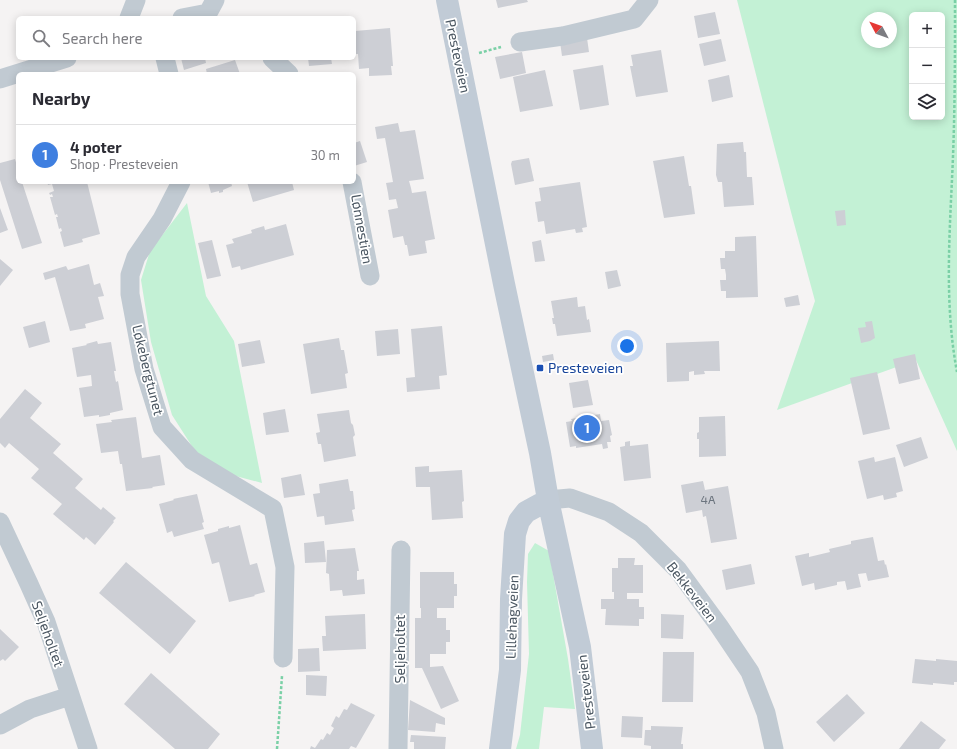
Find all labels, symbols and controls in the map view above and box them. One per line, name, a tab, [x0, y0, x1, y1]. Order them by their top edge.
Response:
north arrow	[861, 12, 897, 48]
map controls	[909, 12, 945, 120]
button: +	[909, 12, 945, 48]
search box	[16, 16, 356, 60]
street label: Presteveien	[442, 17, 475, 94]
icon: search	[30, 27, 52, 49]
text: Search here	[62, 29, 143, 47]
button: −	[909, 48, 945, 84]
button: layers	[909, 84, 945, 120]
text: Nearby	[32, 88, 90, 108]
text: 4 poter	[70, 138, 122, 156]
text: 1	[42, 147, 48, 163]
text: 30 m	[311, 147, 340, 163]
text: Shop · Presteveien	[70, 156, 178, 172]
street label: Lønnestien	[348, 193, 377, 265]
street label: Løkebergtunet	[129, 323, 168, 417]
your location	[617, 336, 637, 356]
place label: Presteveien	[548, 359, 623, 376]
marker: Presteveien	[535, 363, 545, 373]
pin: 1	[574, 413, 600, 443]
house number: 4A	[701, 492, 716, 506]
street label: Bekkeveien	[664, 558, 721, 625]
street label: Lillehagveien	[502, 575, 521, 659]
street label: Seljeholtet	[29, 599, 68, 669]
street label: Seljeholtet	[391, 615, 408, 683]
street label: Presteveien	[572, 654, 599, 730]

